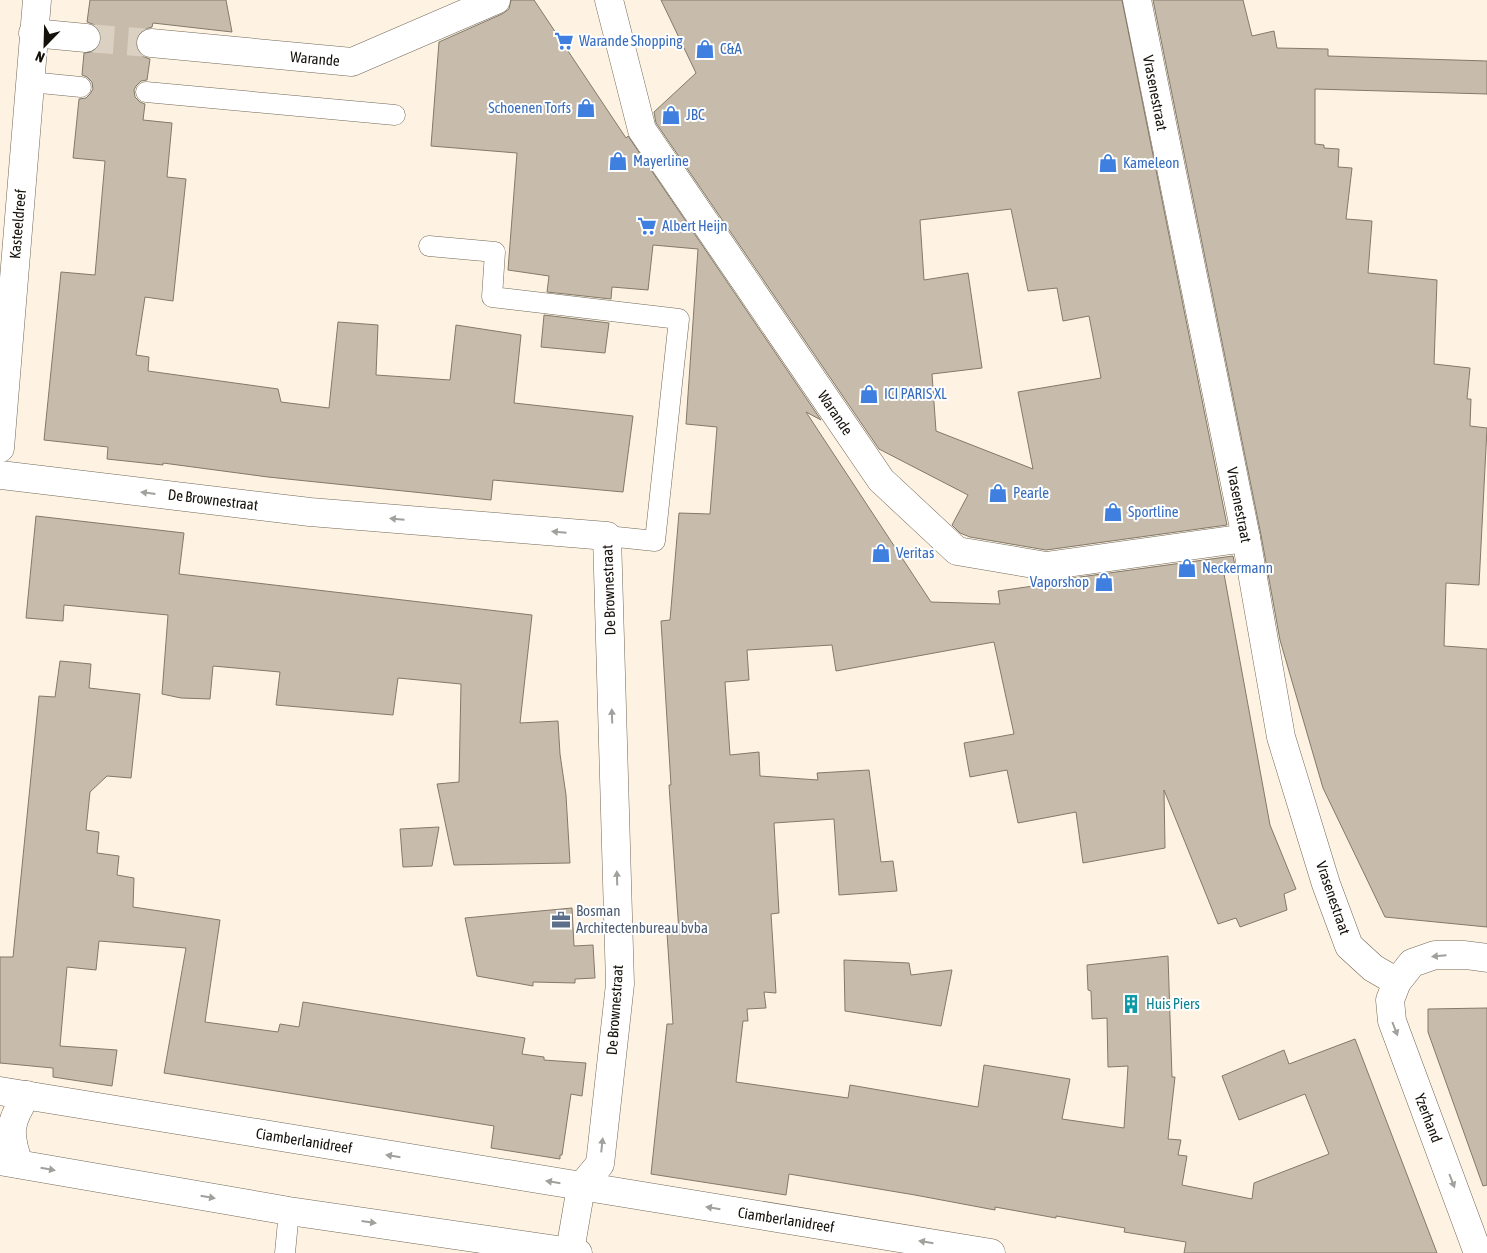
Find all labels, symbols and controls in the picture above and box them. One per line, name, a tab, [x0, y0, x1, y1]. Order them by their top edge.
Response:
north arrow	[20, 20, 70, 70]
supermarket icon: Warande Shopping	[553, 30, 575, 52]
place label: Warande Shopping	[579, 32, 683, 49]
shop icon: C&A	[694, 38, 716, 60]
place label: C&A	[720, 40, 743, 57]
text: N	[33, 48, 47, 66]
street label: Warande	[290, 48, 341, 69]
street label: Vrasenestraat	[1140, 54, 1171, 132]
shop icon: Schoenen Torfs	[575, 97, 597, 119]
place label: Schoenen Torfs	[488, 99, 571, 116]
shop icon: JBC	[660, 104, 682, 126]
place label: JBC	[686, 106, 705, 123]
shop icon: Mayerline	[607, 150, 629, 172]
place label: Mayerline	[633, 152, 689, 169]
shop icon: Kameleon	[1097, 152, 1119, 174]
place label: Kameleon	[1123, 154, 1180, 171]
street label: Kasteeldreef	[6, 188, 29, 260]
supermarket icon: Albert Heijn	[636, 215, 658, 237]
place label: Albert Heijn	[662, 217, 728, 234]
shop icon: ICI PARIS XL	[858, 383, 880, 405]
place label: ICI PARIS XL	[884, 385, 947, 402]
street label: Warande	[814, 387, 856, 438]
street label: Vrasenestraat	[1224, 466, 1255, 544]
shop icon: Pearle	[987, 482, 1009, 504]
place label: Pearle	[1013, 484, 1049, 501]
street label: De Brownestraat	[167, 486, 259, 513]
one-way arrow	[140, 489, 156, 497]
shop icon: Sportline	[1102, 501, 1124, 523]
place label: Sportline	[1128, 503, 1179, 520]
one-way arrow	[389, 514, 405, 522]
one-way arrow	[551, 528, 567, 536]
shop icon: Veritas	[870, 542, 892, 564]
street label: De Brownestraat	[598, 544, 619, 636]
place label: Veritas	[896, 544, 934, 561]
shop icon: Neckermann	[1176, 557, 1198, 579]
place label: Neckermann	[1202, 559, 1273, 576]
shop icon: Vaporshop	[1093, 571, 1115, 593]
place label: Vaporshop	[1030, 573, 1089, 590]
one-way arrow	[608, 708, 616, 724]
street label: Vrasenestraat	[1313, 859, 1354, 937]
one-way arrow	[613, 870, 621, 886]
place label: Bosman Architectenbureau bvba	[576, 902, 708, 936]
office icon: Bosman Architectenbureau bvba	[550, 909, 572, 931]
one-way arrow	[1430, 952, 1446, 960]
street label: De Brownestraat	[603, 964, 626, 1056]
building icon: Huis Piers	[1120, 993, 1142, 1015]
place label: Huis Piers	[1146, 995, 1200, 1012]
one-way arrow	[1392, 1021, 1399, 1036]
street label: Yzerhand	[1411, 1091, 1446, 1145]
street label: Ciamberlanidreef	[255, 1125, 353, 1157]
one-way arrow	[598, 1136, 606, 1152]
one-way arrow	[384, 1151, 400, 1159]
one-way arrow	[40, 1165, 56, 1173]
one-way arrow	[1449, 1173, 1456, 1188]
one-way arrow	[545, 1178, 561, 1186]
one-way arrow	[200, 1193, 216, 1201]
one-way arrow	[705, 1204, 721, 1212]
street label: Ciamberlanidreef	[737, 1204, 835, 1236]
one-way arrow	[361, 1219, 377, 1227]
one-way arrow	[917, 1238, 933, 1246]

